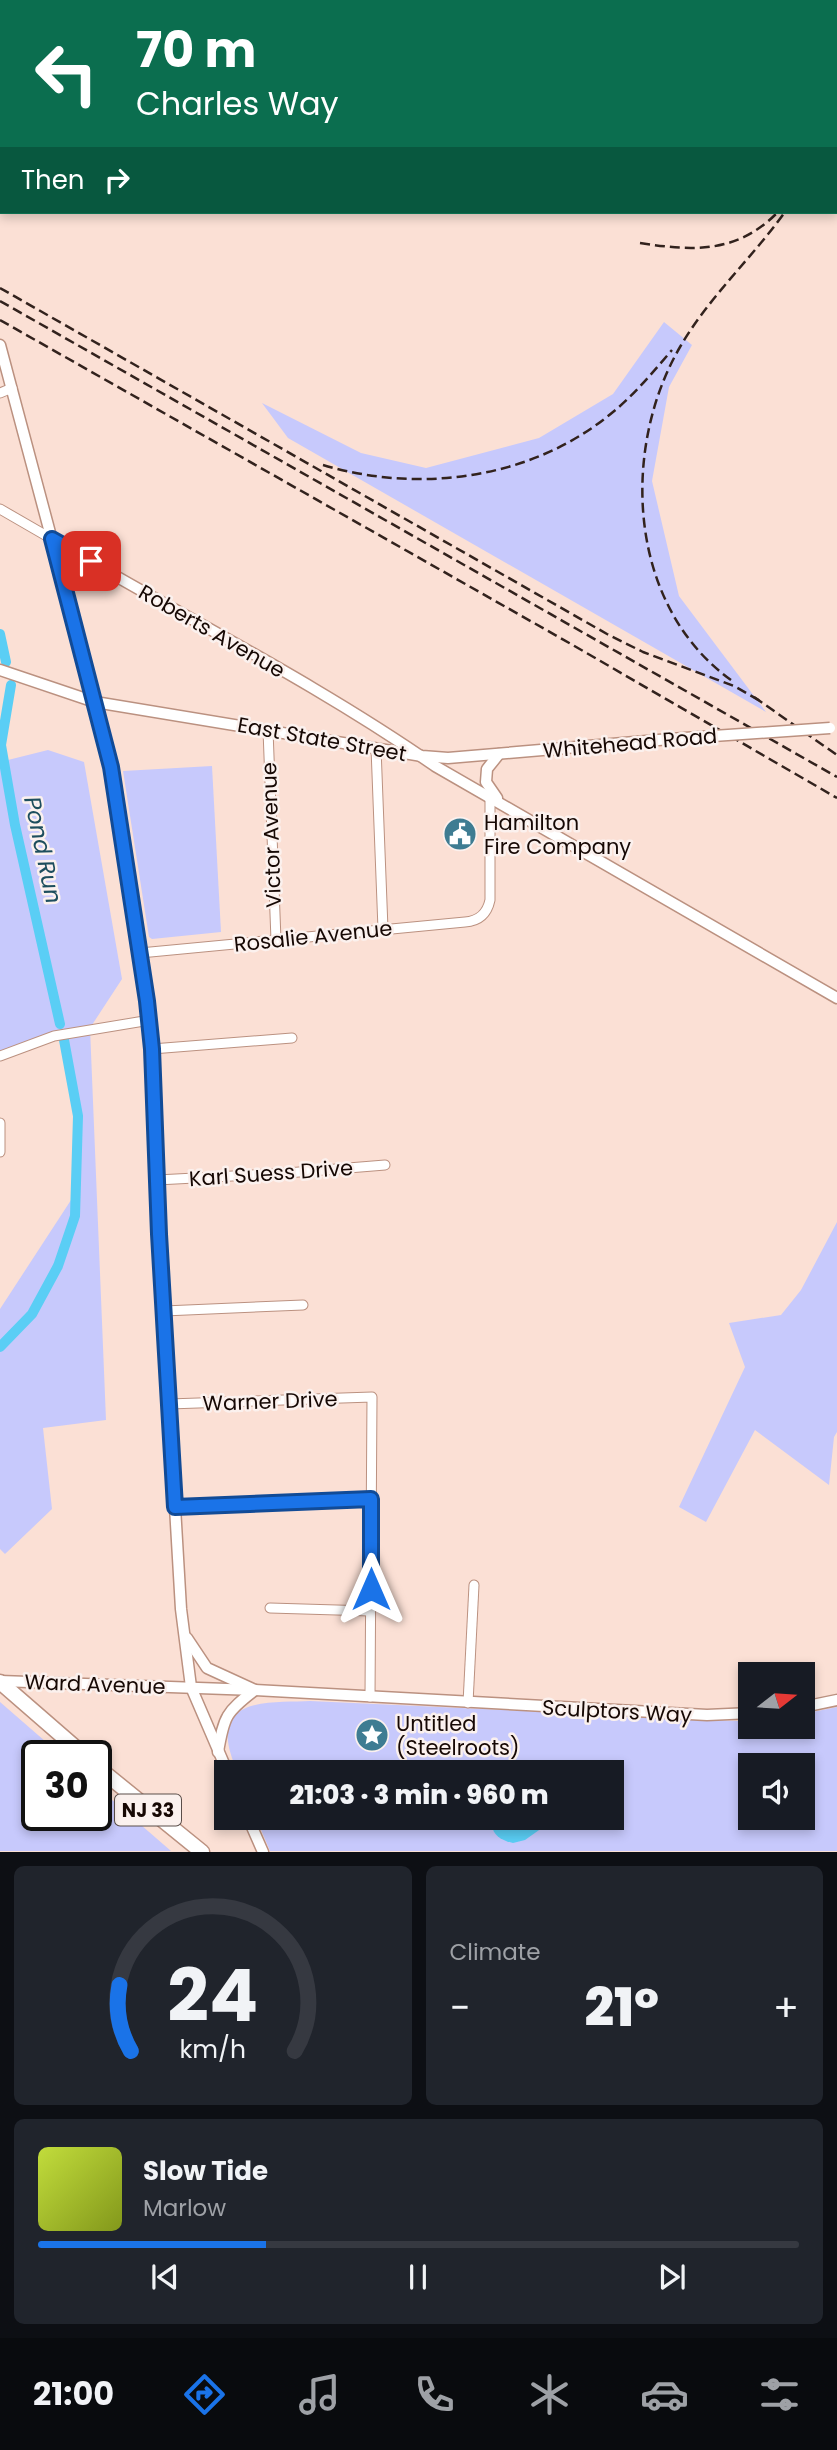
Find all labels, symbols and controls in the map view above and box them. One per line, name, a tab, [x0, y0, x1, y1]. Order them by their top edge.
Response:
text: 70 m	[136, 16, 256, 84]
icon: left	[21, 28, 112, 119]
text: Charles Way	[136, 81, 339, 126]
icon: right	[98, 161, 136, 199]
text: Then	[21, 162, 84, 198]
pin	[61, 531, 121, 591]
icon: arrive	[72, 542, 110, 580]
street label: Roberts Avenue	[134, 577, 290, 685]
street label: East State Street	[235, 710, 409, 768]
street label: Whitehead Road	[542, 721, 718, 765]
street label: Victor Avenue	[254, 762, 288, 908]
water label: Pond Run	[16, 794, 70, 906]
place label: Hamilton Fire Company	[484, 808, 631, 861]
public building icon: Hamilton Fire Company	[441, 815, 479, 853]
street label: Rosalie Avenue	[232, 913, 394, 959]
street label: Karl Suess Drive	[188, 1153, 354, 1193]
street label: Warner Drive	[202, 1384, 338, 1418]
position arrow	[334, 1552, 408, 1626]
north arrow	[738, 1662, 816, 1740]
map controls	[738, 1662, 815, 1830]
street label: Ward Avenue	[24, 1667, 166, 1701]
street label: Sculptors Way	[541, 1693, 693, 1729]
place label: Untitled (Steelroots)	[396, 1709, 520, 1762]
place icon: Untitled (Steelroots)	[353, 1716, 391, 1754]
speed limit sign: 30	[21, 1740, 112, 1831]
button: sound	[738, 1753, 815, 1830]
text: 21:03 · 3 min · 960 m	[290, 1777, 548, 1813]
road number: NJ 33	[115, 1794, 181, 1826]
text: Climate	[450, 1936, 540, 1968]
text: 24	[167, 1946, 258, 2047]
text: 21°	[584, 1971, 659, 2044]
text: −	[450, 1981, 470, 2034]
text: +	[773, 1981, 799, 2034]
text: km/h	[179, 2032, 246, 2067]
text: Slow Tide	[143, 2153, 268, 2189]
text: Marlow	[143, 2192, 226, 2224]
icon: previous	[146, 2258, 184, 2296]
icon: pause	[399, 2258, 437, 2296]
icon: next	[653, 2258, 691, 2296]
icon: directions	[180, 2370, 229, 2419]
icon: music	[295, 2370, 344, 2419]
icon: phone	[410, 2370, 459, 2419]
icon: climate	[525, 2370, 574, 2419]
icon: car	[640, 2370, 689, 2419]
icon: filters	[755, 2370, 804, 2419]
text: 21:00	[33, 2371, 114, 2416]

